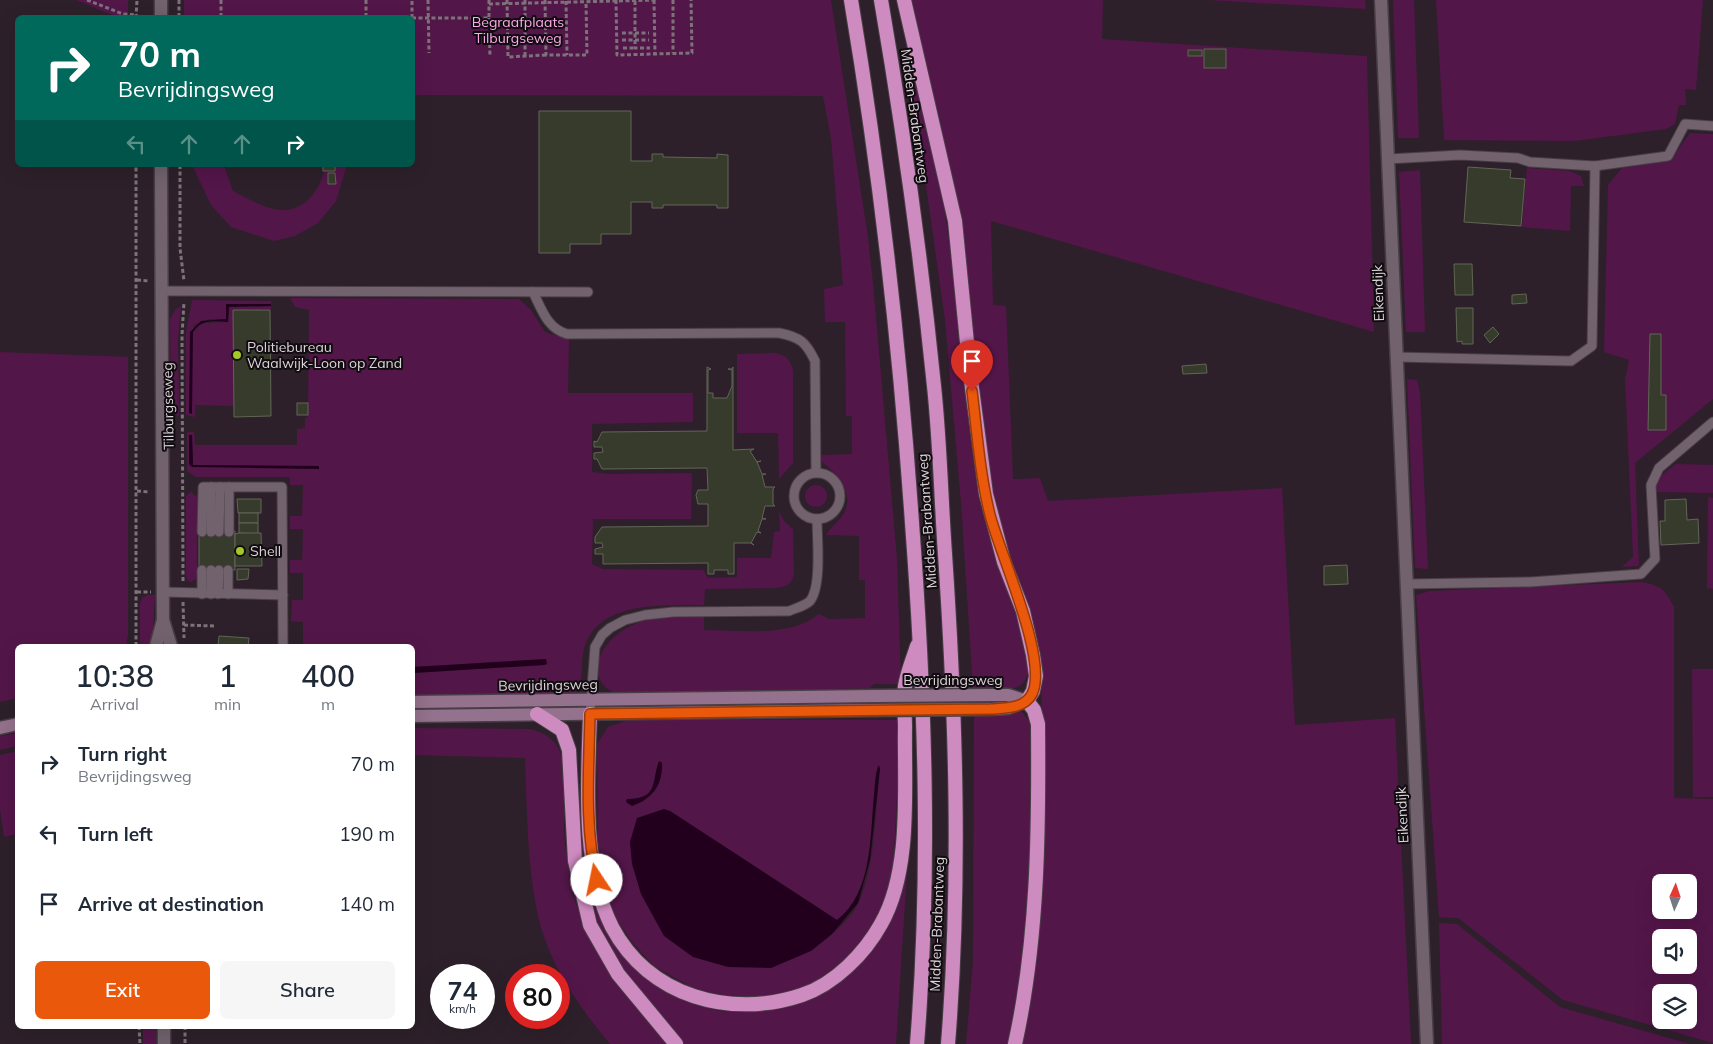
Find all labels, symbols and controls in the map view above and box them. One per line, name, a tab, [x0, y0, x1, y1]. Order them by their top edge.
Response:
park label: Begraafplaats Tilburgseweg	[472, 13, 564, 47]
text: 70 m	[118, 32, 201, 76]
icon: right	[35, 35, 100, 100]
street label: Midden-Brabantweg	[897, 48, 933, 184]
text: Bevrijdingsweg	[118, 75, 274, 103]
icon: left	[122, 130, 150, 158]
icon: ahead	[175, 130, 203, 158]
icon: ahead	[228, 130, 256, 158]
icon: right	[281, 130, 309, 158]
street label: Eikendijk	[1368, 264, 1388, 322]
place label: Politiebureau Waalwijk-Loon op Zand	[247, 338, 402, 372]
pin	[951, 340, 993, 391]
icon: arrive	[958, 347, 986, 375]
marker: Politiebureau Waalwijk-Loon op Zand	[231, 349, 243, 361]
street label: Tilburgseweg	[158, 362, 178, 450]
street label: Midden-Brabantweg	[913, 453, 941, 589]
place label: Shell	[250, 542, 281, 560]
marker: Shell	[234, 545, 246, 557]
text: 10:38	[75, 657, 154, 695]
text: 1	[219, 657, 237, 695]
text: 400	[301, 657, 355, 695]
street label: Bevrijdingsweg	[903, 671, 1003, 689]
street label: Bevrijdingsweg	[498, 675, 598, 695]
text: Arrival	[90, 694, 139, 714]
text: min	[214, 694, 241, 714]
text: m	[321, 694, 335, 714]
text: Turn right	[78, 742, 167, 766]
icon: right	[35, 750, 63, 778]
text: 70 m	[351, 752, 395, 776]
text: Bevrijdingsweg	[78, 766, 192, 786]
street label: Eikendijk	[1391, 785, 1412, 844]
icon: left	[35, 820, 63, 848]
text: Turn left	[78, 822, 153, 846]
text: 190 m	[339, 822, 395, 846]
position arrow	[570, 853, 622, 905]
street label: Midden-Brabantweg	[926, 856, 948, 992]
north arrow	[1652, 874, 1698, 919]
map controls	[1652, 874, 1697, 1029]
icon: arrive	[35, 890, 63, 918]
text: Arrive at destination	[78, 892, 264, 916]
text: 140 m	[339, 892, 395, 916]
button: sound	[1652, 929, 1697, 974]
button: Exit	[35, 961, 210, 1019]
button: Share	[220, 961, 395, 1019]
speed limit sign: 80	[505, 964, 570, 1029]
text: 74	[447, 975, 478, 1006]
button: layers	[1652, 984, 1697, 1029]
text: km/h	[449, 1001, 476, 1016]

